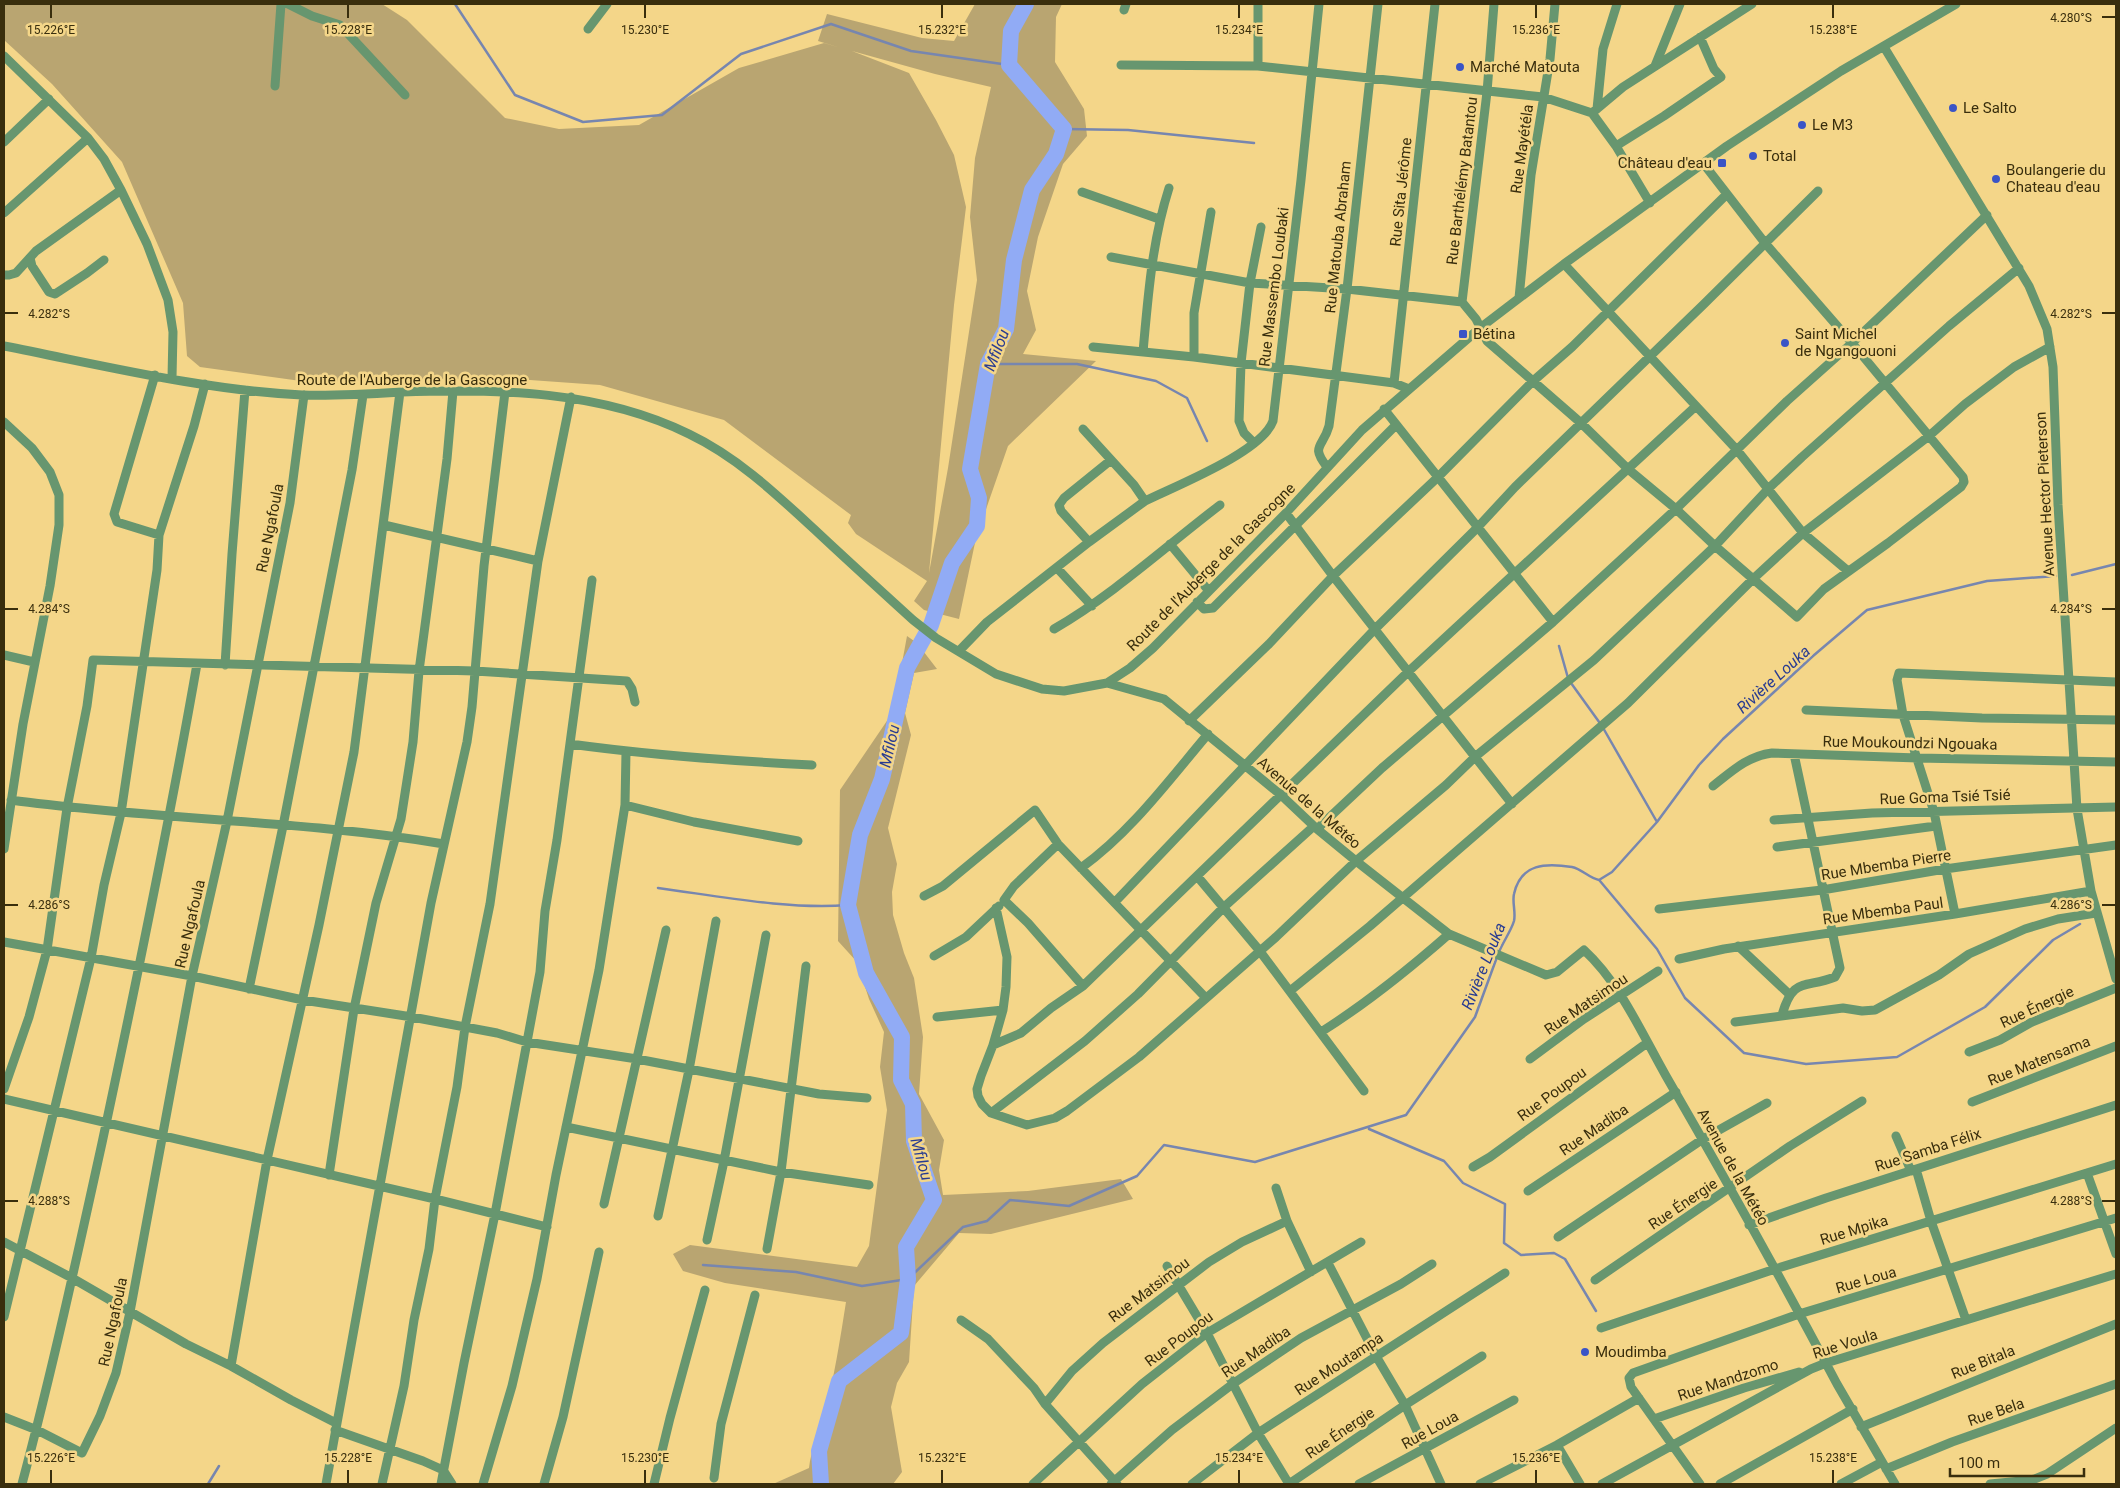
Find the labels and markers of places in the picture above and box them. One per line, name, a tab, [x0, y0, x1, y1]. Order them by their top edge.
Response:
place label: Marché Matouta	[1470, 58, 1580, 76]
marker: Marché Matouta	[1454, 61, 1466, 73]
place label: Le Salto	[1963, 99, 2017, 117]
marker: Le Salto	[1947, 102, 1959, 114]
place label: Le M3	[1812, 116, 1853, 134]
marker: Le M3	[1796, 119, 1808, 131]
place label: Total	[1763, 147, 1797, 165]
marker: Total	[1747, 150, 1759, 162]
place label: Château d'eau	[1618, 154, 1712, 172]
marker: Château d'eau	[1716, 157, 1728, 169]
place label: Boulangerie du Chateau d'eau	[2006, 161, 2106, 196]
marker: Boulangerie du Chateau d'eau	[1990, 173, 2002, 185]
place label: Bétina	[1473, 325, 1515, 343]
place label: Saint Michel de Ngangouoni	[1795, 325, 1896, 360]
marker: Bétina	[1457, 328, 1469, 340]
marker: Saint Michel de Ngangouoni	[1779, 337, 1791, 349]
place label: Moudimba	[1595, 1343, 1667, 1361]
marker: Moudimba	[1579, 1346, 1591, 1358]

